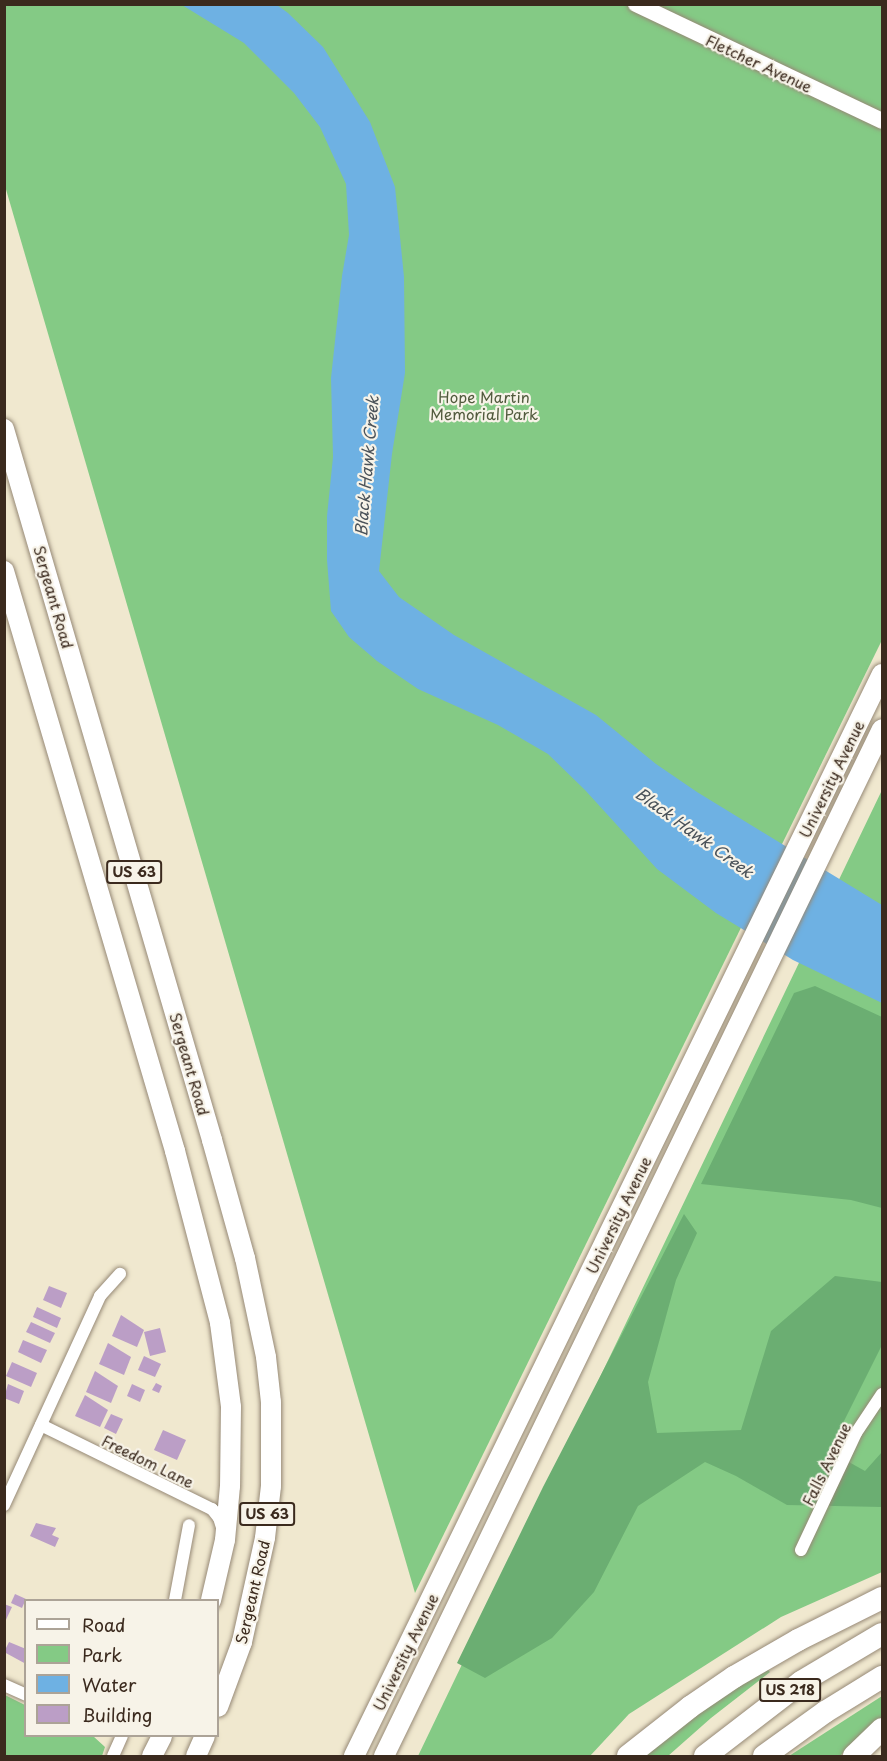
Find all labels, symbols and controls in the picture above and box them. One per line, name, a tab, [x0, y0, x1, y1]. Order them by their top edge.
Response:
street label: Fletcher Avenue	[703, 31, 815, 95]
park label: Hope Martin Memorial Park	[430, 387, 538, 422]
water label: Black Hawk Creek	[350, 393, 382, 539]
street label: Sergeant Road	[31, 543, 77, 651]
street label: University Avenue	[795, 717, 867, 841]
water label: Black Hawk Creek	[631, 782, 759, 882]
road number: US 63	[106, 861, 162, 883]
street label: Sergeant Road	[167, 1010, 213, 1118]
street label: University Avenue	[582, 1153, 654, 1277]
street label: Falls Avenue	[798, 1420, 854, 1508]
street label: Freedom Lane	[99, 1431, 197, 1491]
road number: US 63	[238, 1503, 296, 1525]
street label: Sergeant Road	[231, 1538, 273, 1646]
street label: University Avenue	[369, 1590, 441, 1714]
legend	[24, 1599, 219, 1737]
text: Road	[82, 1611, 126, 1638]
text: Park	[82, 1641, 122, 1668]
text: Water	[82, 1671, 136, 1698]
road number: US 218	[758, 1679, 822, 1701]
text: Building	[82, 1701, 152, 1728]

